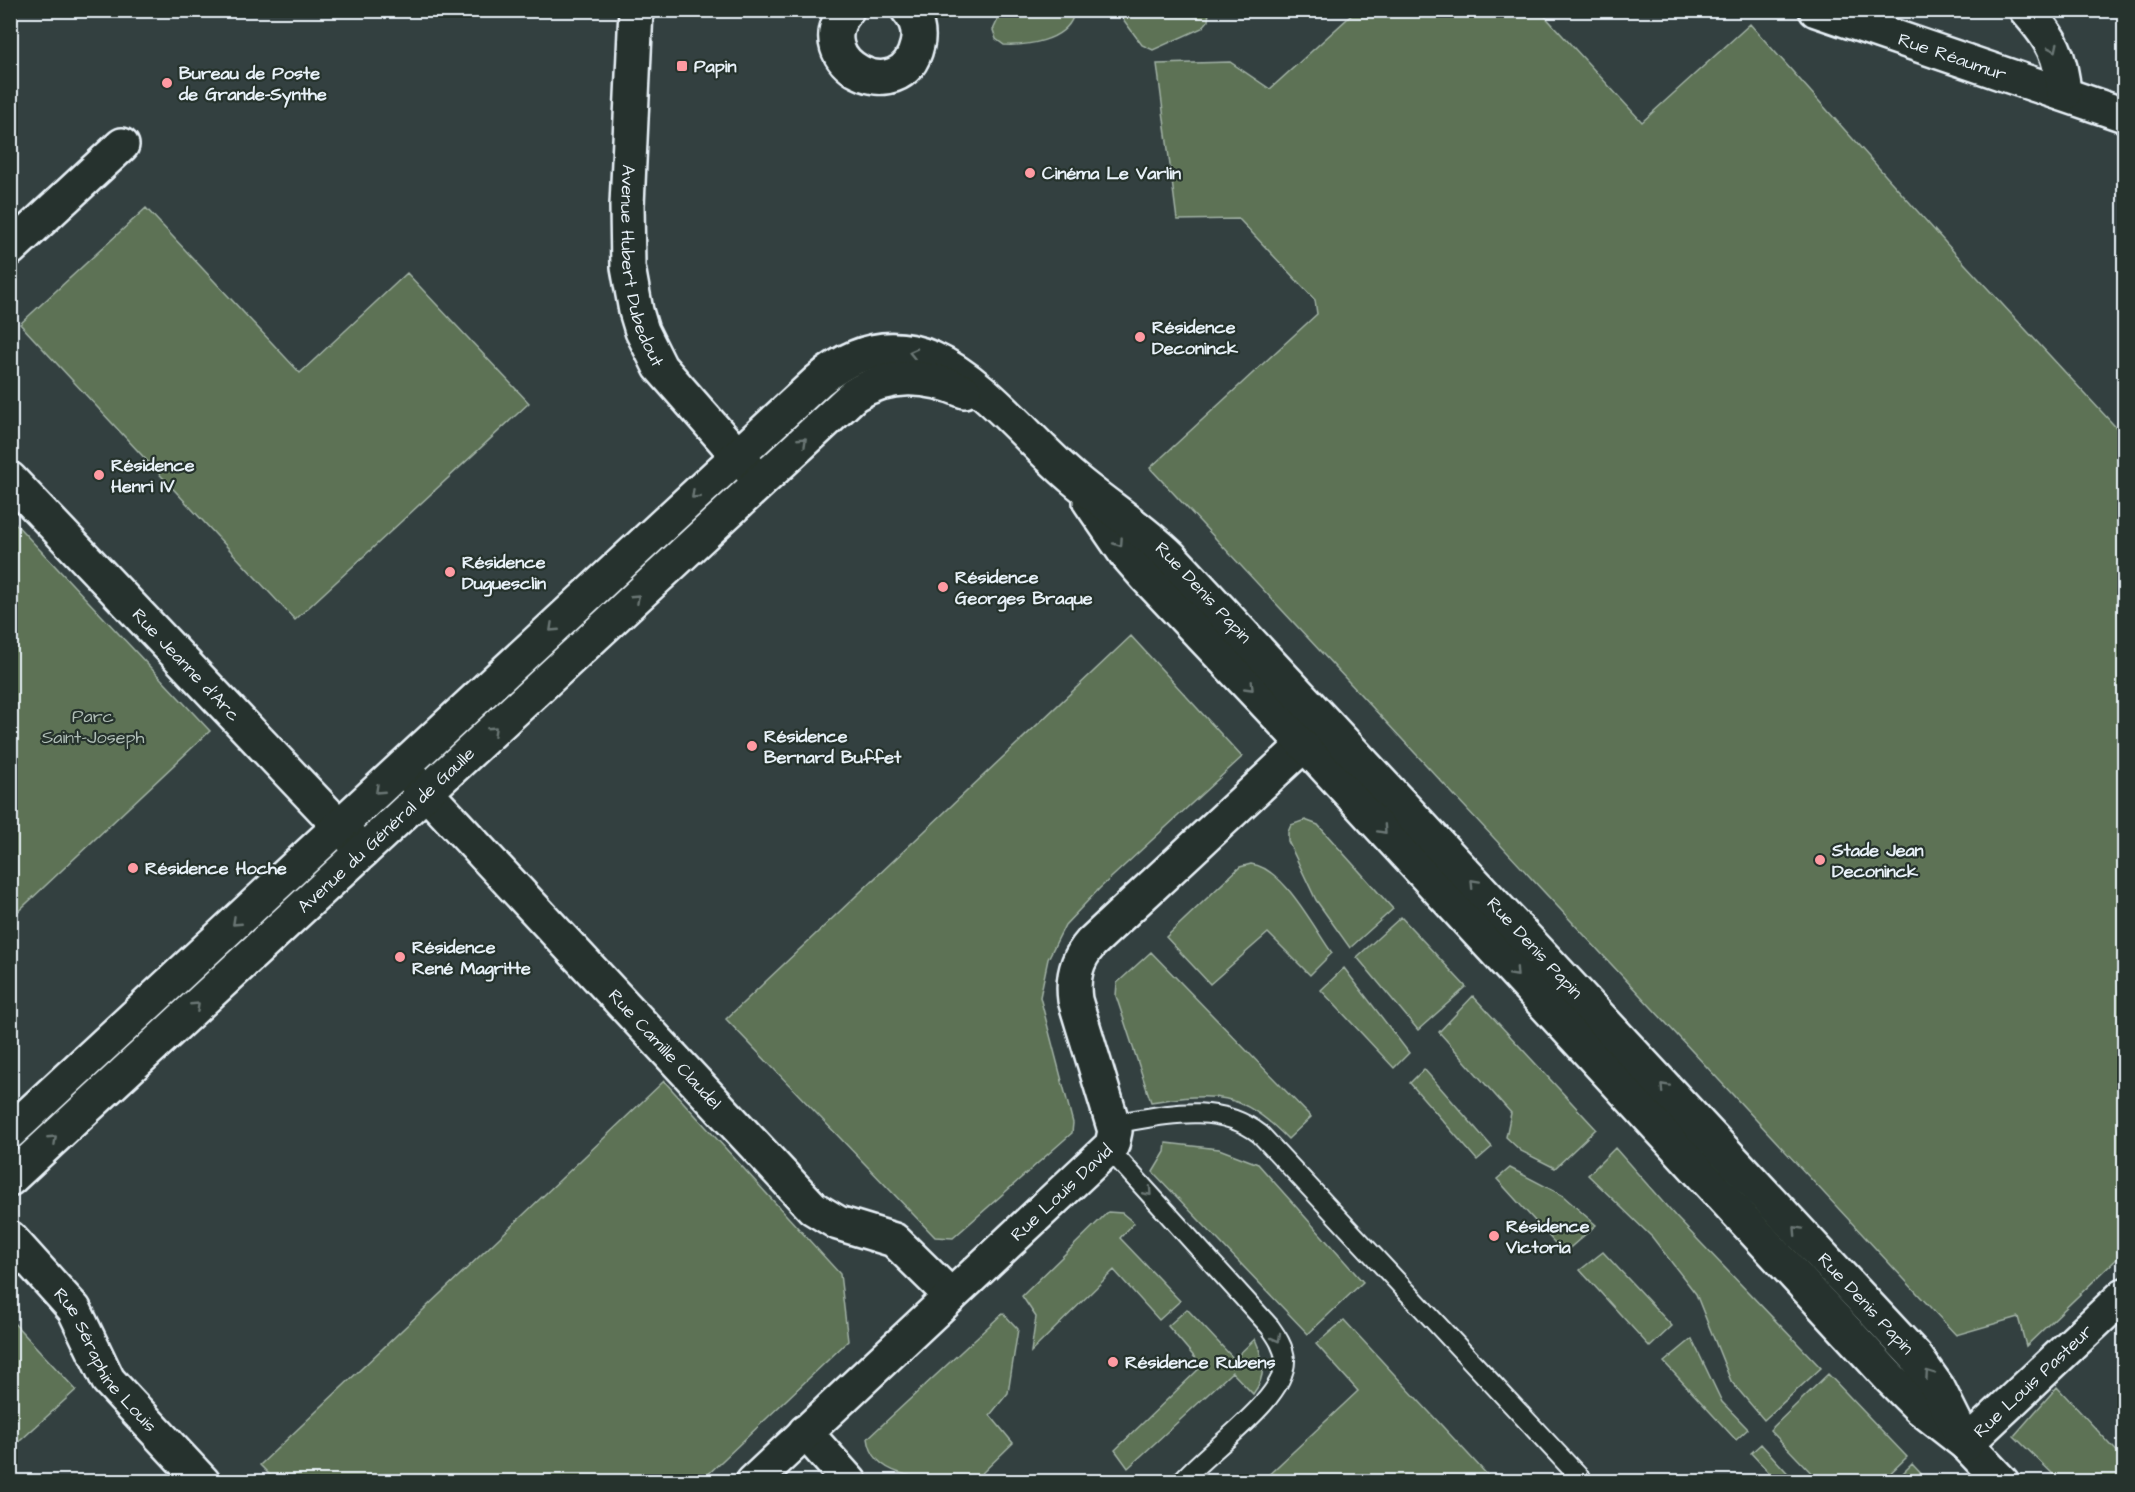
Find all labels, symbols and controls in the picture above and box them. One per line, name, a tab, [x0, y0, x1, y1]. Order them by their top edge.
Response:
street label: Rue Réaumur	[1895, 26, 2010, 87]
one-way arrow	[2047, 42, 2058, 53]
place label: Papin	[694, 54, 736, 79]
marker: Papin	[675, 59, 689, 73]
place label: Bureau de Poste de Grande-Synthe	[178, 61, 327, 108]
marker: Bureau de Poste de Grande-Synthe	[160, 76, 174, 90]
place label: Cinéma Le Varlin	[1042, 161, 1181, 186]
street label: Avenue Hubert Dubedout	[614, 164, 671, 372]
marker: Cinéma Le Varlin	[1023, 166, 1037, 180]
place label: Résidence Deconinck	[1152, 315, 1239, 361]
marker: Résidence Deconinck	[1133, 330, 1147, 344]
one-way arrow	[909, 347, 919, 360]
one-way arrow	[796, 437, 807, 448]
place label: Résidence Henri IV	[111, 453, 195, 499]
marker: Résidence Henri IV	[92, 468, 106, 482]
one-way arrow	[691, 488, 702, 499]
street label: Rue Denis Papin	[1150, 536, 1257, 648]
one-way arrow	[1112, 537, 1123, 548]
place label: Résidence Duguesclin	[462, 550, 546, 597]
marker: Résidence Duguesclin	[443, 565, 457, 579]
place label: Résidence Georges Braque	[955, 565, 1093, 612]
marker: Résidence Georges Braque	[936, 580, 950, 594]
one-way arrow	[628, 594, 639, 605]
street label: Rue Jeanne d'Arc	[126, 603, 246, 727]
one-way arrow	[549, 621, 559, 632]
one-way arrow	[1243, 680, 1254, 691]
park label: Parc Saint-Joseph	[42, 704, 144, 750]
place label: Résidence Bernard Buffet	[764, 724, 902, 770]
one-way arrow	[485, 727, 496, 738]
marker: Résidence Bernard Buffet	[745, 739, 759, 753]
street label: Avenue du Général de Gaulle	[292, 741, 480, 919]
one-way arrow	[375, 782, 386, 793]
one-way arrow	[1376, 823, 1387, 834]
place label: Stade Jean Deconinck	[1831, 838, 1924, 884]
marker: Stade Jean Deconinck	[1813, 853, 1827, 867]
place label: Résidence Hoche	[145, 856, 287, 881]
marker: Résidence Hoche	[126, 861, 140, 875]
one-way arrow	[1470, 879, 1481, 890]
street label: Rue Denis Papin	[1481, 891, 1589, 1004]
one-way arrow	[232, 915, 243, 926]
place label: Résidence René Magritte	[412, 935, 531, 982]
marker: Résidence René Magritte	[393, 950, 407, 964]
one-way arrow	[1508, 966, 1519, 977]
street label: Rue Camille Claudel	[603, 983, 727, 1115]
one-way arrow	[189, 1002, 200, 1013]
one-way arrow	[1661, 1084, 1672, 1095]
one-way arrow	[47, 1135, 57, 1146]
street label: Rue Louis David	[1005, 1138, 1118, 1247]
one-way arrow	[1141, 1185, 1152, 1195]
place label: Résidence Victoria	[1505, 1214, 1590, 1260]
one-way arrow	[1794, 1226, 1805, 1237]
marker: Résidence Victoria	[1487, 1229, 1501, 1243]
street label: Rue Denis Papin	[1812, 1247, 1920, 1360]
street label: Rue Séraphine Louis	[48, 1282, 163, 1438]
street label: Rue Louis Pasteur	[1968, 1318, 2098, 1443]
one-way arrow	[1269, 1332, 1281, 1342]
place label: Résidence Rubens	[1125, 1350, 1276, 1375]
marker: Résidence Rubens	[1106, 1355, 1120, 1369]
one-way arrow	[1925, 1369, 1936, 1380]

